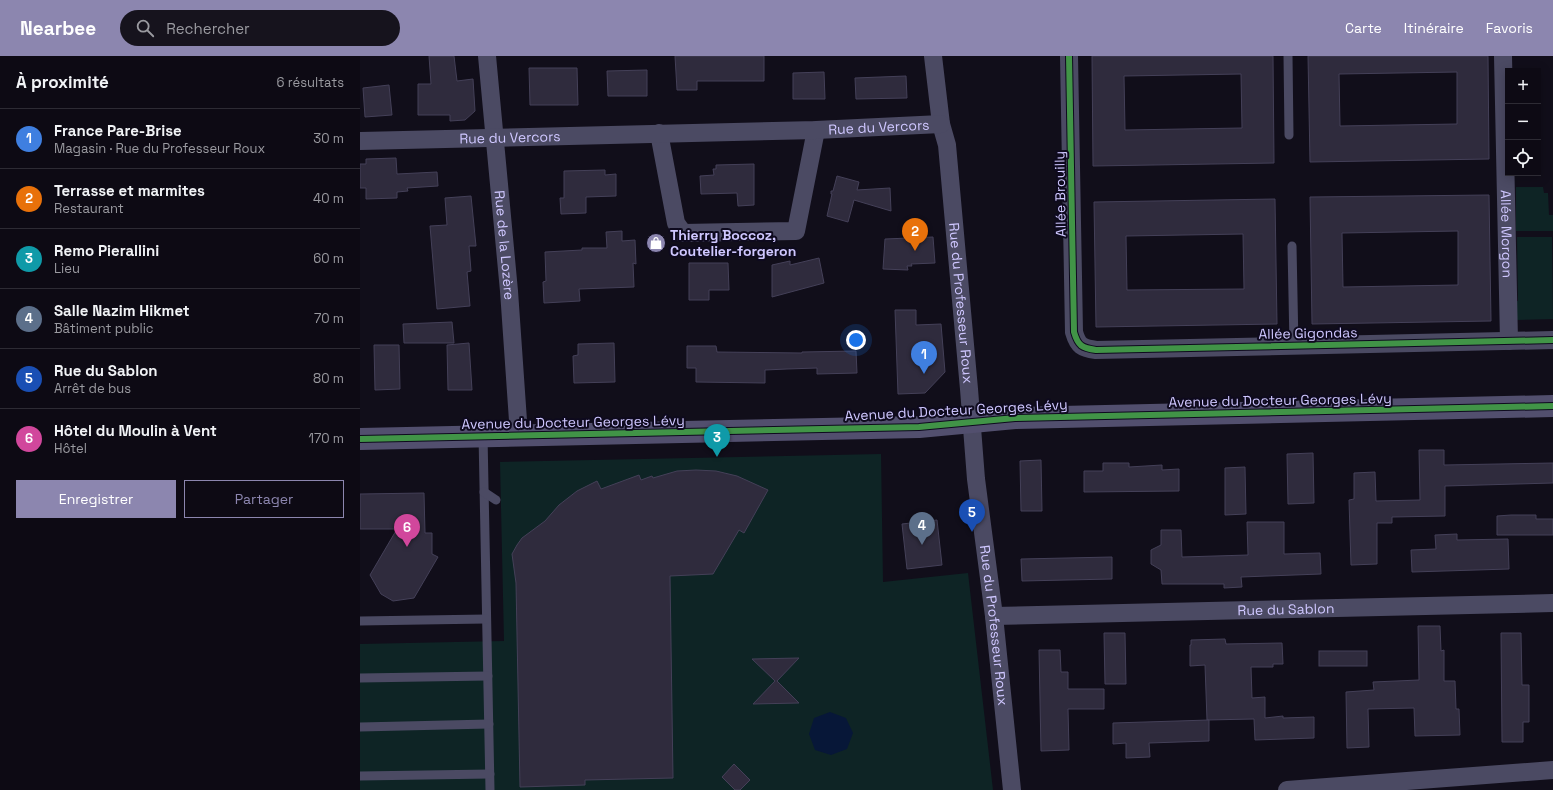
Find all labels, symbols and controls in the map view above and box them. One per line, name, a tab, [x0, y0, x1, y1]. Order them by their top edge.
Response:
search box	[120, 10, 400, 46]
text: Nearbee	[20, 16, 96, 41]
icon: search	[134, 17, 156, 39]
text: Rechercher	[166, 19, 250, 38]
text: Carte	[1345, 19, 1382, 37]
text: Itinéraire	[1404, 19, 1464, 37]
text: Favoris	[1486, 19, 1533, 37]
map controls	[1505, 68, 1541, 176]
button: +	[1505, 68, 1541, 104]
text: À proximité	[16, 71, 109, 93]
text: 6 résultats	[277, 74, 344, 91]
button: −	[1505, 104, 1541, 140]
street label: Rue du Vercors	[828, 116, 930, 138]
text: France Pare-Brise	[54, 121, 182, 140]
street label: Rue du Vercors	[459, 127, 561, 148]
text: 1	[26, 130, 32, 147]
text: 30 m	[313, 130, 344, 147]
text: Magasin · Rue du Professeur Roux	[54, 140, 265, 157]
button: locate	[1505, 140, 1541, 176]
street label: Allée Brouilly	[1050, 151, 1070, 237]
text: Terrasse et marmites	[54, 181, 205, 200]
text: 2	[25, 190, 33, 207]
text: 40 m	[313, 190, 344, 207]
street label: Rue de la Lozère	[491, 190, 519, 301]
street label: Allée Morgon	[1497, 190, 1517, 278]
text: Restaurant	[54, 200, 124, 217]
pin: 2	[902, 218, 928, 251]
street label: Rue du Professeur Roux	[945, 222, 977, 384]
place label: Thierry Boccoz, Coutelier-forgeron	[670, 226, 796, 260]
shop icon: Thierry Boccoz, Coutelier-forgeron	[645, 232, 667, 254]
text: Remo Pierallini	[54, 241, 159, 260]
text: 3	[25, 250, 33, 267]
text: 60 m	[313, 250, 344, 267]
text: Lieu	[54, 260, 80, 277]
text: Salle Nazim Hikmet	[54, 301, 190, 320]
text: 4	[25, 310, 33, 327]
text: 70 m	[314, 310, 344, 327]
text: Bâtiment public	[54, 320, 154, 337]
street label: Allée Gigondas	[1258, 323, 1358, 343]
your location	[846, 330, 866, 350]
pin: 1	[911, 341, 937, 374]
text: Rue du Sablon	[54, 361, 158, 380]
text: 5	[25, 370, 33, 387]
text: 80 m	[313, 370, 344, 387]
text: Arrêt de bus	[54, 380, 131, 397]
street label: Avenue du Docteur Georges Lévy	[1168, 389, 1392, 411]
street label: Avenue du Docteur Georges Lévy	[844, 395, 1068, 425]
street label: Avenue du Docteur Georges Lévy	[461, 411, 685, 433]
text: Hôtel du Moulin à Vent	[54, 421, 217, 440]
pin: 3	[704, 424, 730, 457]
text: 6	[25, 430, 33, 447]
text: 170 m	[308, 430, 344, 447]
text: Hôtel	[54, 440, 87, 457]
button: Enregistrer	[16, 480, 176, 518]
button: Partager	[184, 480, 344, 518]
pin: 5	[959, 499, 985, 532]
pin: 4	[909, 512, 935, 545]
pin: 6	[394, 514, 420, 547]
street label: Rue du Professeur Roux	[976, 544, 1012, 706]
street label: Rue du Sablon	[1237, 599, 1335, 619]

